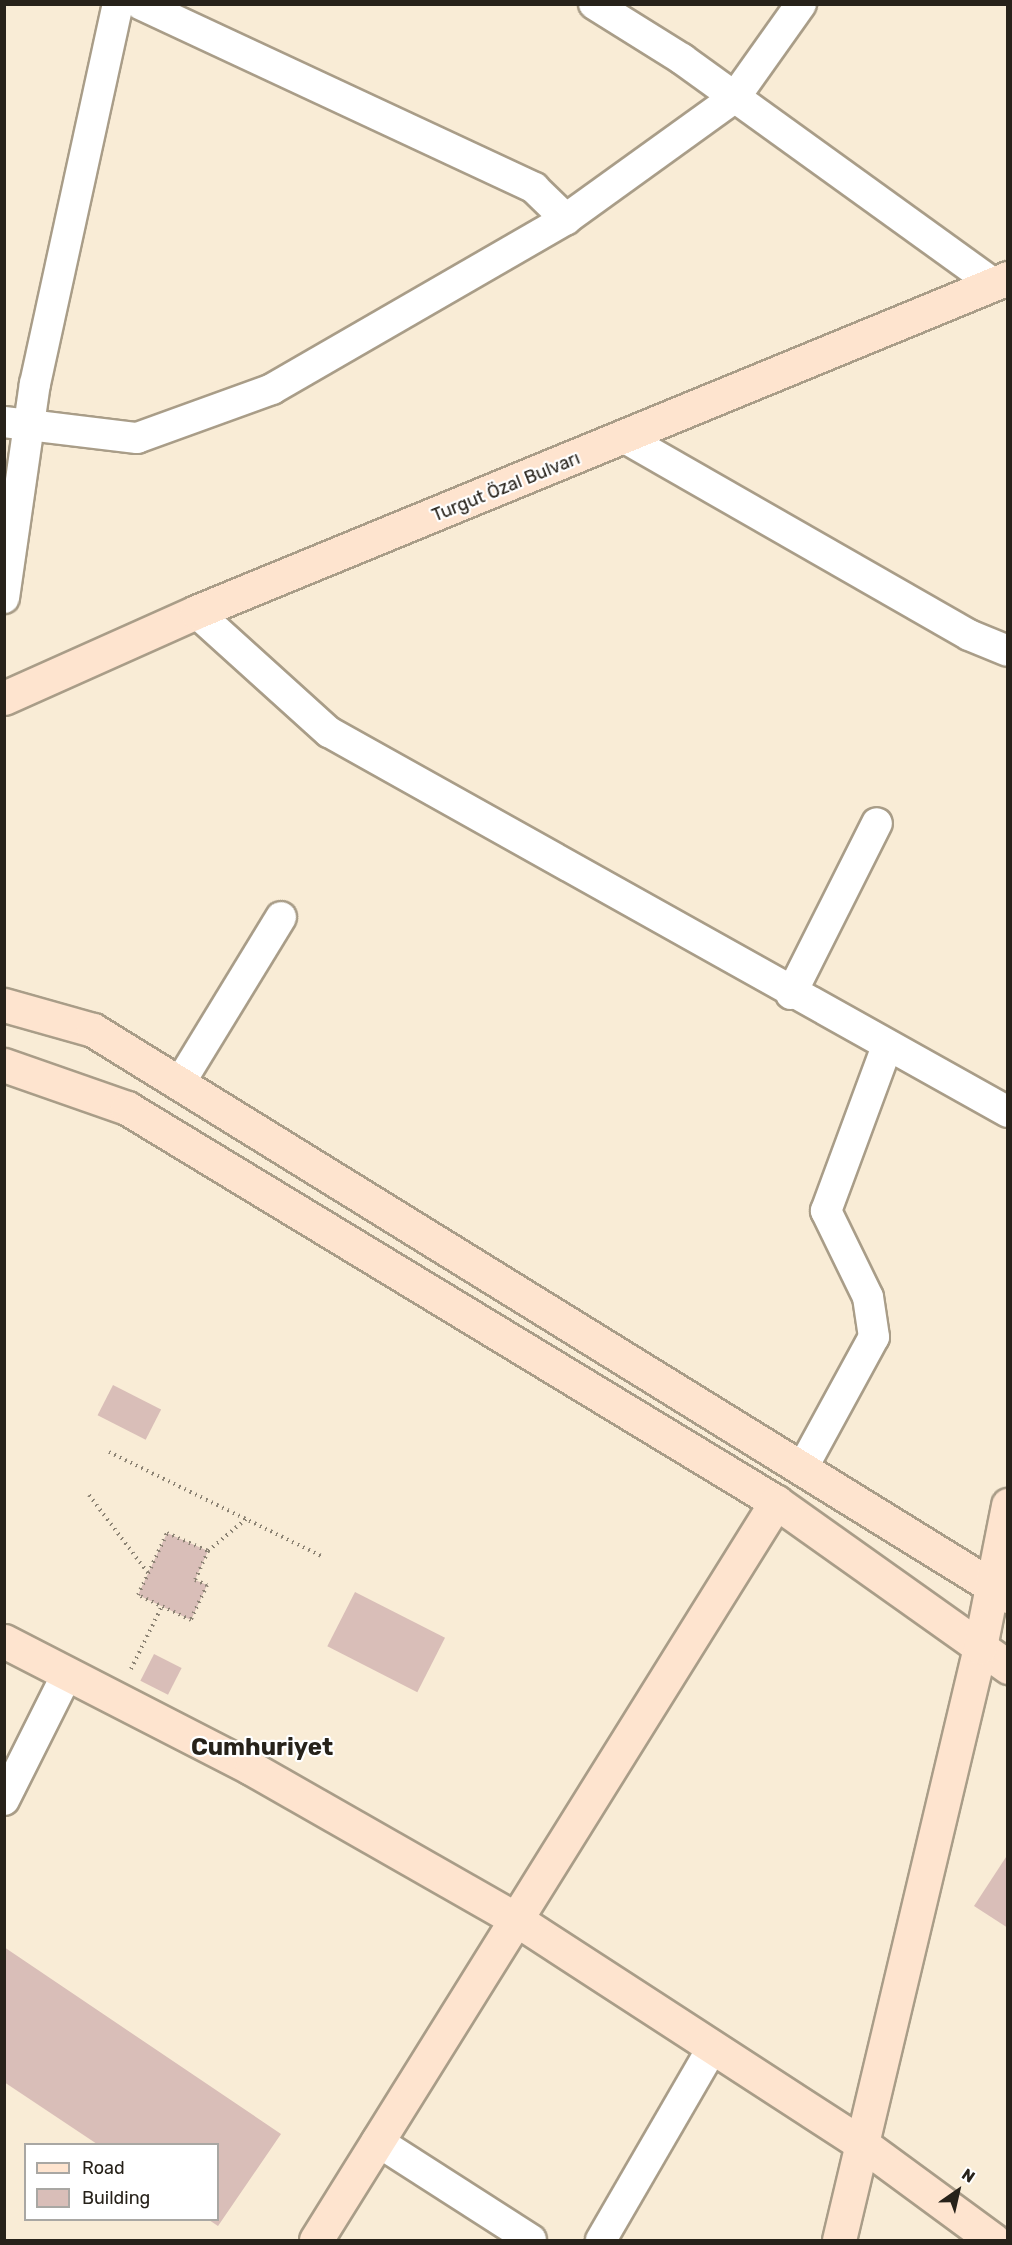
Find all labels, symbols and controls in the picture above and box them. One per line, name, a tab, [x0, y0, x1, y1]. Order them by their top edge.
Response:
street label: Turgut Özal Bulvarı	[429, 447, 583, 527]
district label: Cumhuriyet	[191, 1734, 333, 1762]
legend	[24, 2143, 219, 2221]
text: Road	[82, 2157, 125, 2179]
north arrow	[928, 2161, 988, 2221]
text: N	[958, 2165, 978, 2187]
text: Building	[82, 2187, 150, 2209]

